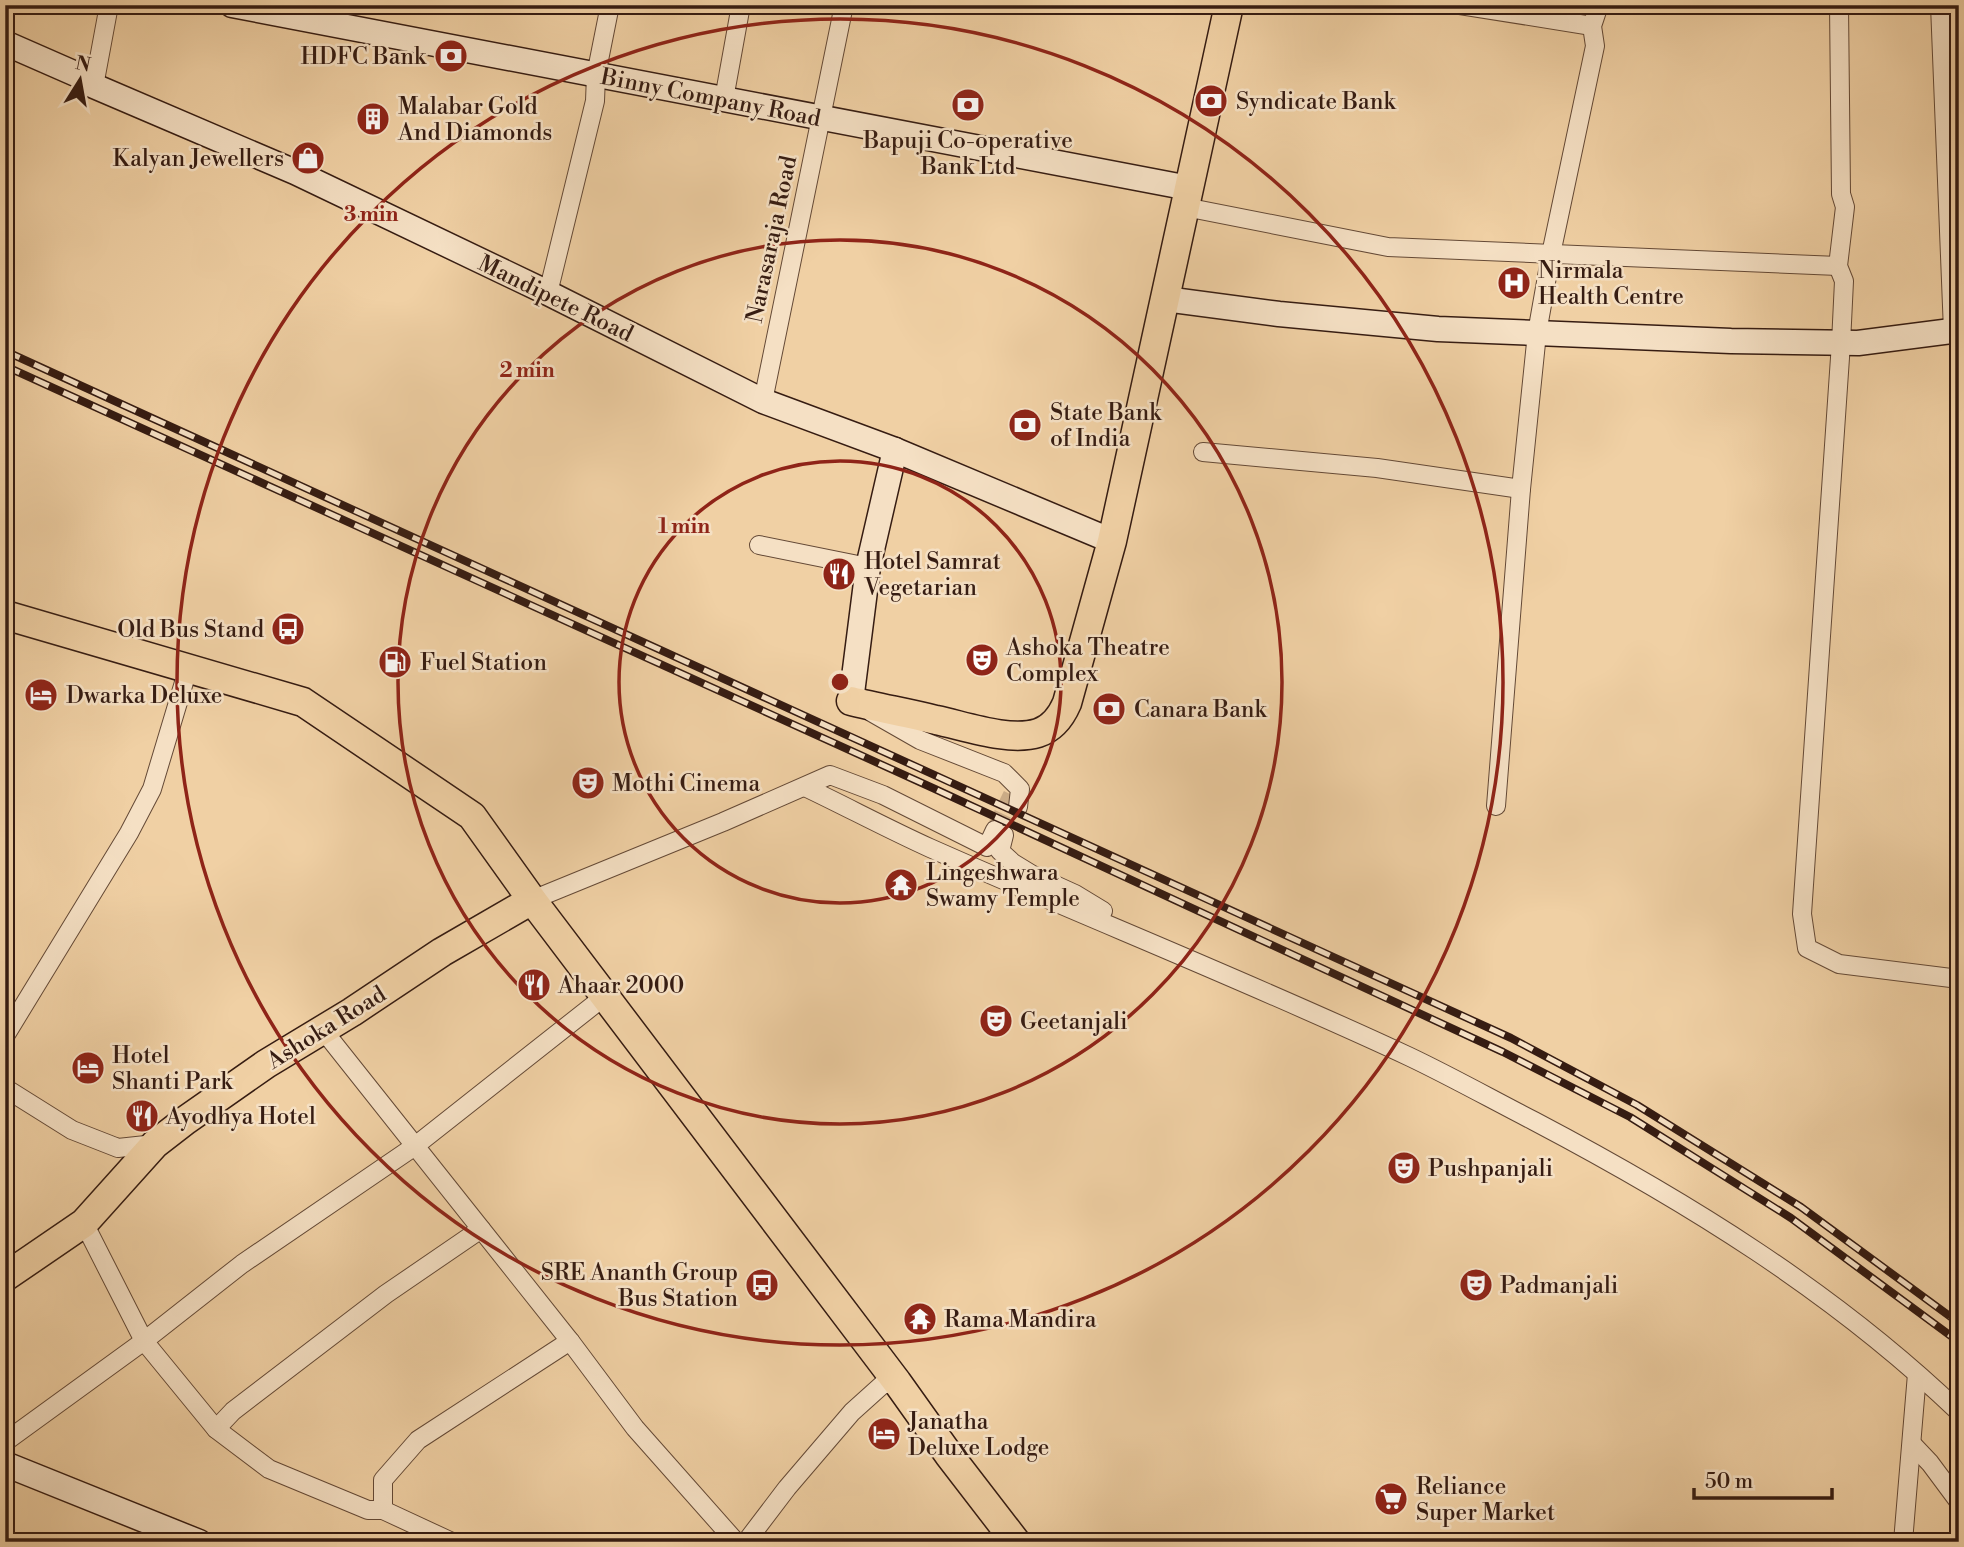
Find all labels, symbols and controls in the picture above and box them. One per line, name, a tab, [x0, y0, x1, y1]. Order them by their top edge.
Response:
bank icon: HDFC Bank	[432, 37, 470, 75]
place label: HDFC Bank	[301, 43, 427, 71]
north arrow	[46, 46, 116, 116]
text: N	[73, 51, 93, 78]
street label: Binny Company Road	[598, 63, 823, 133]
bank icon: Syndicate Bank	[1192, 82, 1230, 120]
bank icon: Bapuji Co-operative Bank Ltd	[949, 86, 987, 124]
place label: Syndicate Bank	[1236, 88, 1396, 116]
place label: Malabar Gold And Diamonds	[397, 93, 552, 147]
building icon: Malabar Gold And Diamonds	[354, 100, 392, 138]
place label: Bapuji Co-operative Bank Ltd	[862, 127, 1073, 181]
shop icon: Kalyan Jewellers	[289, 139, 327, 177]
place label: Kalyan Jewellers	[113, 145, 284, 173]
street label: Narasaraja Road	[741, 153, 803, 325]
text: 3 min	[344, 202, 398, 228]
street label: Mandipete Road	[474, 249, 638, 349]
place label: Nirmala Health Centre	[1538, 257, 1684, 311]
hospital icon: Nirmala Health Centre	[1495, 264, 1533, 302]
text: 2 min	[499, 358, 555, 384]
place label: State Bank of India	[1050, 399, 1162, 453]
bank icon: State Bank of India	[1006, 406, 1044, 444]
text: 1 min	[658, 514, 710, 540]
place label: Hotel Samrat Vegetarian	[863, 548, 1001, 602]
restaurant icon: Hotel Samrat Vegetarian	[820, 555, 858, 593]
bus stop icon: Old Bus Stand	[269, 610, 307, 648]
place label: Old Bus Stand	[117, 616, 264, 644]
place label: Ashoka Theatre Complex	[1005, 634, 1170, 688]
theatre icon: Ashoka Theatre Complex	[963, 641, 1001, 679]
fuel station icon: Fuel Station	[376, 643, 414, 681]
place label: Fuel Station	[420, 649, 547, 677]
centre of rings	[828, 670, 852, 694]
hotel icon: Dwarka Deluxe	[22, 676, 60, 714]
place label: Dwarka Deluxe	[66, 682, 222, 710]
bank icon: Canara Bank	[1090, 690, 1128, 728]
place label: Canara Bank	[1134, 696, 1268, 724]
theatre icon: Mothi Cinema	[569, 764, 607, 802]
place label: Mothi Cinema	[612, 770, 760, 798]
place label: Lingeshwara Swamy Temple	[926, 859, 1080, 913]
temple icon: Lingeshwara Swamy Temple	[882, 866, 920, 904]
restaurant icon: Ahaar 2000	[515, 966, 553, 1004]
place label: Ahaar 2000	[557, 972, 684, 1000]
street label: Ashoka Road	[261, 980, 391, 1076]
theatre icon: Geetanjali	[977, 1002, 1015, 1040]
place label: Geetanjali	[1020, 1008, 1128, 1036]
place label: Hotel Shanti Park	[112, 1042, 234, 1096]
hotel icon: Hotel Shanti Park	[69, 1049, 107, 1087]
restaurant icon: Ayodhya Hotel	[123, 1097, 161, 1135]
place label: Ayodhya Hotel	[165, 1103, 316, 1131]
theatre icon: Pushpanjali	[1385, 1149, 1423, 1187]
place label: Pushpanjali	[1428, 1155, 1553, 1183]
place label: SRE Ananth Group Bus Station	[541, 1259, 738, 1313]
bus stop icon: SRE Ananth Group Bus Station	[743, 1266, 781, 1304]
theatre icon: Padmanjali	[1457, 1266, 1495, 1304]
place label: Padmanjali	[1500, 1272, 1618, 1300]
temple icon: Rama Mandira	[901, 1300, 939, 1338]
place label: Rama Mandira	[944, 1306, 1097, 1334]
place label: Janatha Deluxe Lodge	[907, 1408, 1049, 1462]
hotel icon: Janatha Deluxe Lodge	[865, 1415, 903, 1453]
scale bar	[1694, 1456, 1833, 1500]
text: 50 m	[1705, 1469, 1753, 1495]
place label: Reliance Super Market	[1416, 1473, 1555, 1527]
supermarket icon: Reliance Super Market	[1372, 1480, 1410, 1518]

